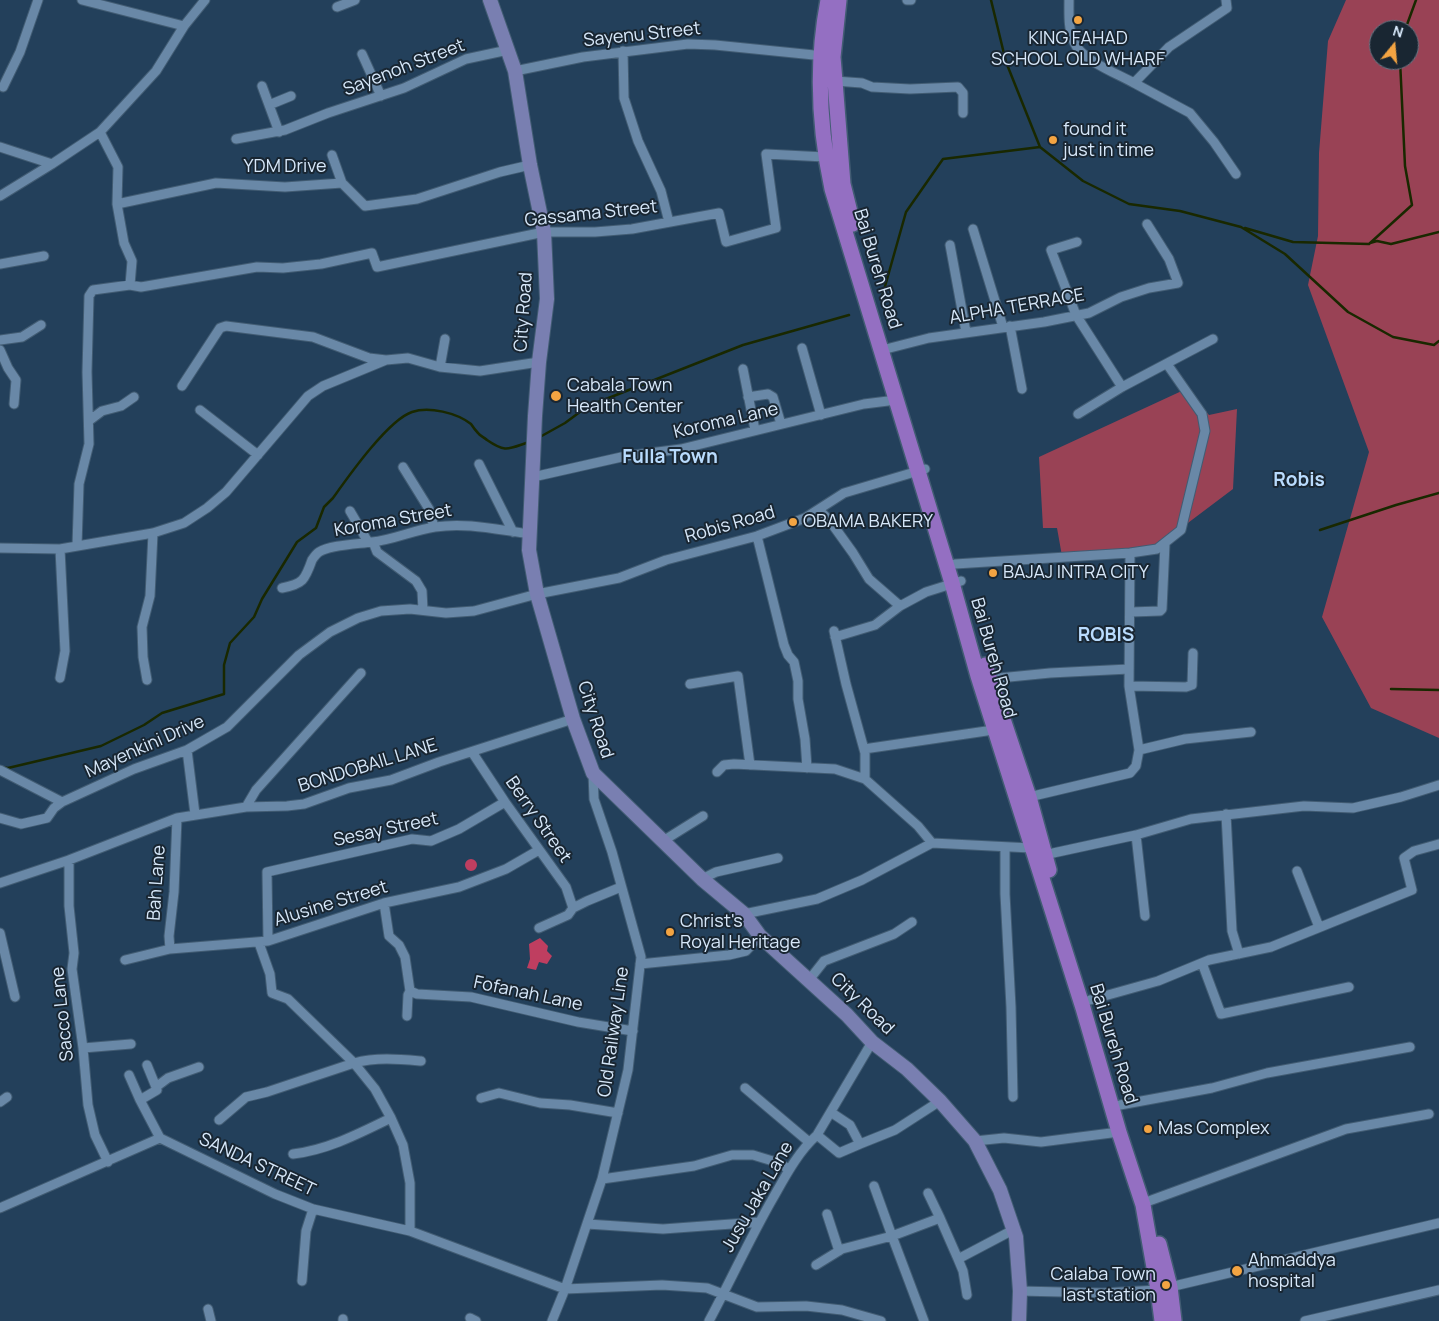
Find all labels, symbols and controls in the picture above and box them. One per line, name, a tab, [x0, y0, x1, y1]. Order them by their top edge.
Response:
marker: KING FAHAD SCHOOL OLD WHARF	[1072, 14, 1084, 26]
street label: Sayenu Street	[582, 18, 702, 52]
north arrow	[1369, 20, 1419, 70]
text: N	[1391, 21, 1406, 42]
place label: KING FAHAD SCHOOL OLD WHARF	[991, 28, 1165, 70]
street label: Sayenoh Street	[340, 35, 468, 101]
place label: found it just in time	[1063, 119, 1154, 162]
marker: found it just in time	[1047, 134, 1059, 146]
street label: YDM Drive	[244, 156, 326, 178]
street label: Gassama Street	[524, 196, 658, 232]
street label: Bai Bureh Road	[848, 206, 906, 332]
street label: City Road	[510, 271, 538, 353]
street label: ALPHA TERRACE	[948, 284, 1086, 330]
place label: Cabala Town Health Center	[567, 375, 683, 418]
marker: Cabala Town Health Center	[549, 389, 563, 403]
street label: Koroma Lane	[672, 398, 780, 444]
district label: Fulla Town	[622, 447, 718, 469]
district label: Robis	[1273, 470, 1325, 492]
street label: Koroma Street	[332, 500, 454, 542]
street label: Robis Road	[683, 502, 777, 548]
place label: OBAMA BAKERY	[803, 511, 933, 533]
marker: OBAMA BAKERY	[787, 516, 799, 528]
place label: BAJAJ INTRA CITY	[1003, 562, 1149, 584]
marker: BAJAJ INTRA CITY	[987, 567, 999, 579]
street label: Bai Bureh Road	[965, 595, 1021, 721]
district label: ROBIS	[1078, 625, 1134, 647]
street label: City Road	[572, 679, 618, 761]
street label: Mayenkini Drive	[82, 711, 208, 783]
street label: BONDOBAIL LANE	[296, 735, 440, 797]
street label: Berry Street	[500, 773, 576, 867]
street label: Sesay Street	[332, 808, 440, 852]
street label: Bah Lane	[144, 845, 170, 921]
street label: Alusine Street	[272, 876, 390, 932]
place label: Christ's Royal Heritage	[680, 911, 800, 954]
marker: Christ's Royal Heritage	[664, 926, 676, 938]
street label: Old Railway Line	[594, 965, 634, 1099]
street label: Sacco Lane	[47, 966, 79, 1062]
street label: City Road	[826, 969, 898, 1039]
street label: Fofanah Lane	[472, 972, 584, 1016]
street label: Bai Bureh Road	[1084, 981, 1142, 1107]
place label: Mas Complex	[1158, 1118, 1269, 1140]
marker: Mas Complex	[1142, 1123, 1154, 1135]
street label: SANDA STREET	[195, 1129, 319, 1201]
street label: Jusu Jaka Lane	[718, 1138, 798, 1256]
place label: Ahmaddya hospital	[1248, 1250, 1336, 1292]
place label: Calaba Town last station	[1051, 1264, 1156, 1306]
marker: Ahmaddya hospital	[1230, 1264, 1244, 1278]
marker: Calaba Town last station	[1160, 1279, 1172, 1291]

